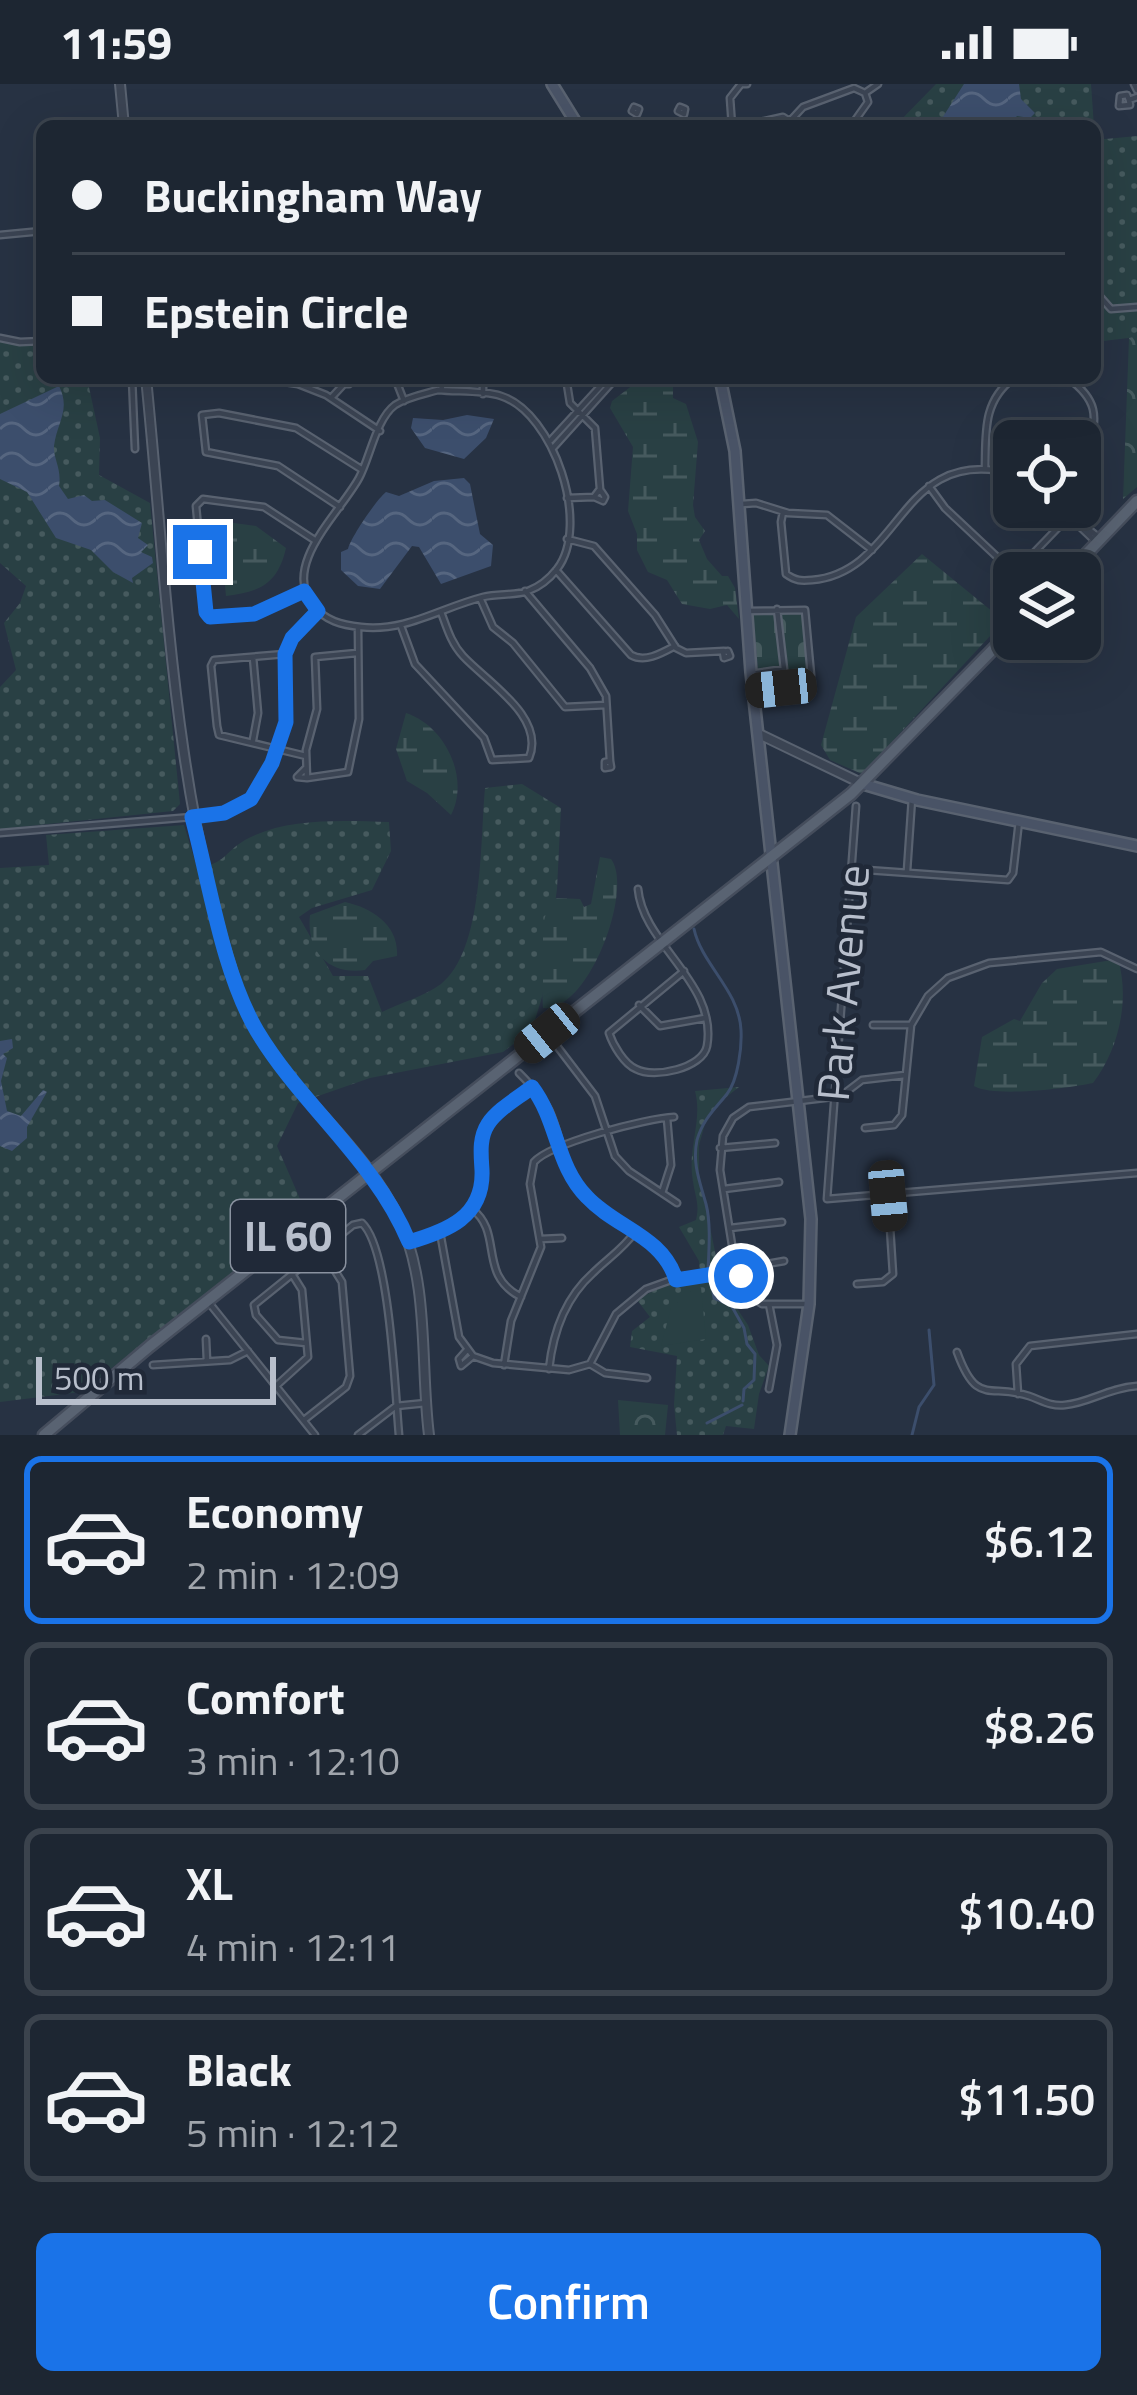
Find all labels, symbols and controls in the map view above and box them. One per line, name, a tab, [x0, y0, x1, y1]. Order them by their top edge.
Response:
text: 11:59	[60, 8, 172, 76]
text: Buckingham Way	[144, 161, 482, 229]
text: Epstein Circle	[144, 277, 408, 345]
map controls	[993, 420, 1101, 660]
button: locate	[993, 420, 1101, 528]
route end	[173, 525, 227, 579]
button: layers	[993, 552, 1101, 660]
car	[743, 666, 819, 710]
street label: Park Avenue	[798, 862, 886, 1104]
car	[508, 996, 586, 1070]
car	[867, 1159, 909, 1233]
road number: IL 60	[231, 1200, 345, 1272]
route start	[714, 1249, 768, 1303]
scale bar	[36, 1351, 276, 1404]
text: 500 m	[54, 1353, 144, 1403]
text: Economy	[186, 1477, 363, 1545]
icon: car	[42, 1486, 150, 1594]
text: $6.12	[983, 1506, 1095, 1574]
text: 2 min · 12:09	[186, 1545, 400, 1604]
text: Comfort	[186, 1663, 345, 1731]
icon: car	[42, 1672, 150, 1780]
text: $8.26	[983, 1692, 1095, 1760]
text: 3 min · 12:10	[186, 1731, 400, 1790]
text: XL	[186, 1849, 233, 1917]
icon: car	[42, 1858, 150, 1966]
text: $10.40	[958, 1878, 1095, 1946]
text: 4 min · 12:11	[186, 1917, 400, 1976]
text: Black	[186, 2035, 292, 2103]
icon: car	[42, 2044, 150, 2152]
text: $11.50	[958, 2064, 1095, 2132]
text: 5 min · 12:12	[186, 2103, 400, 2162]
button: Confirm	[36, 2233, 1101, 2371]

